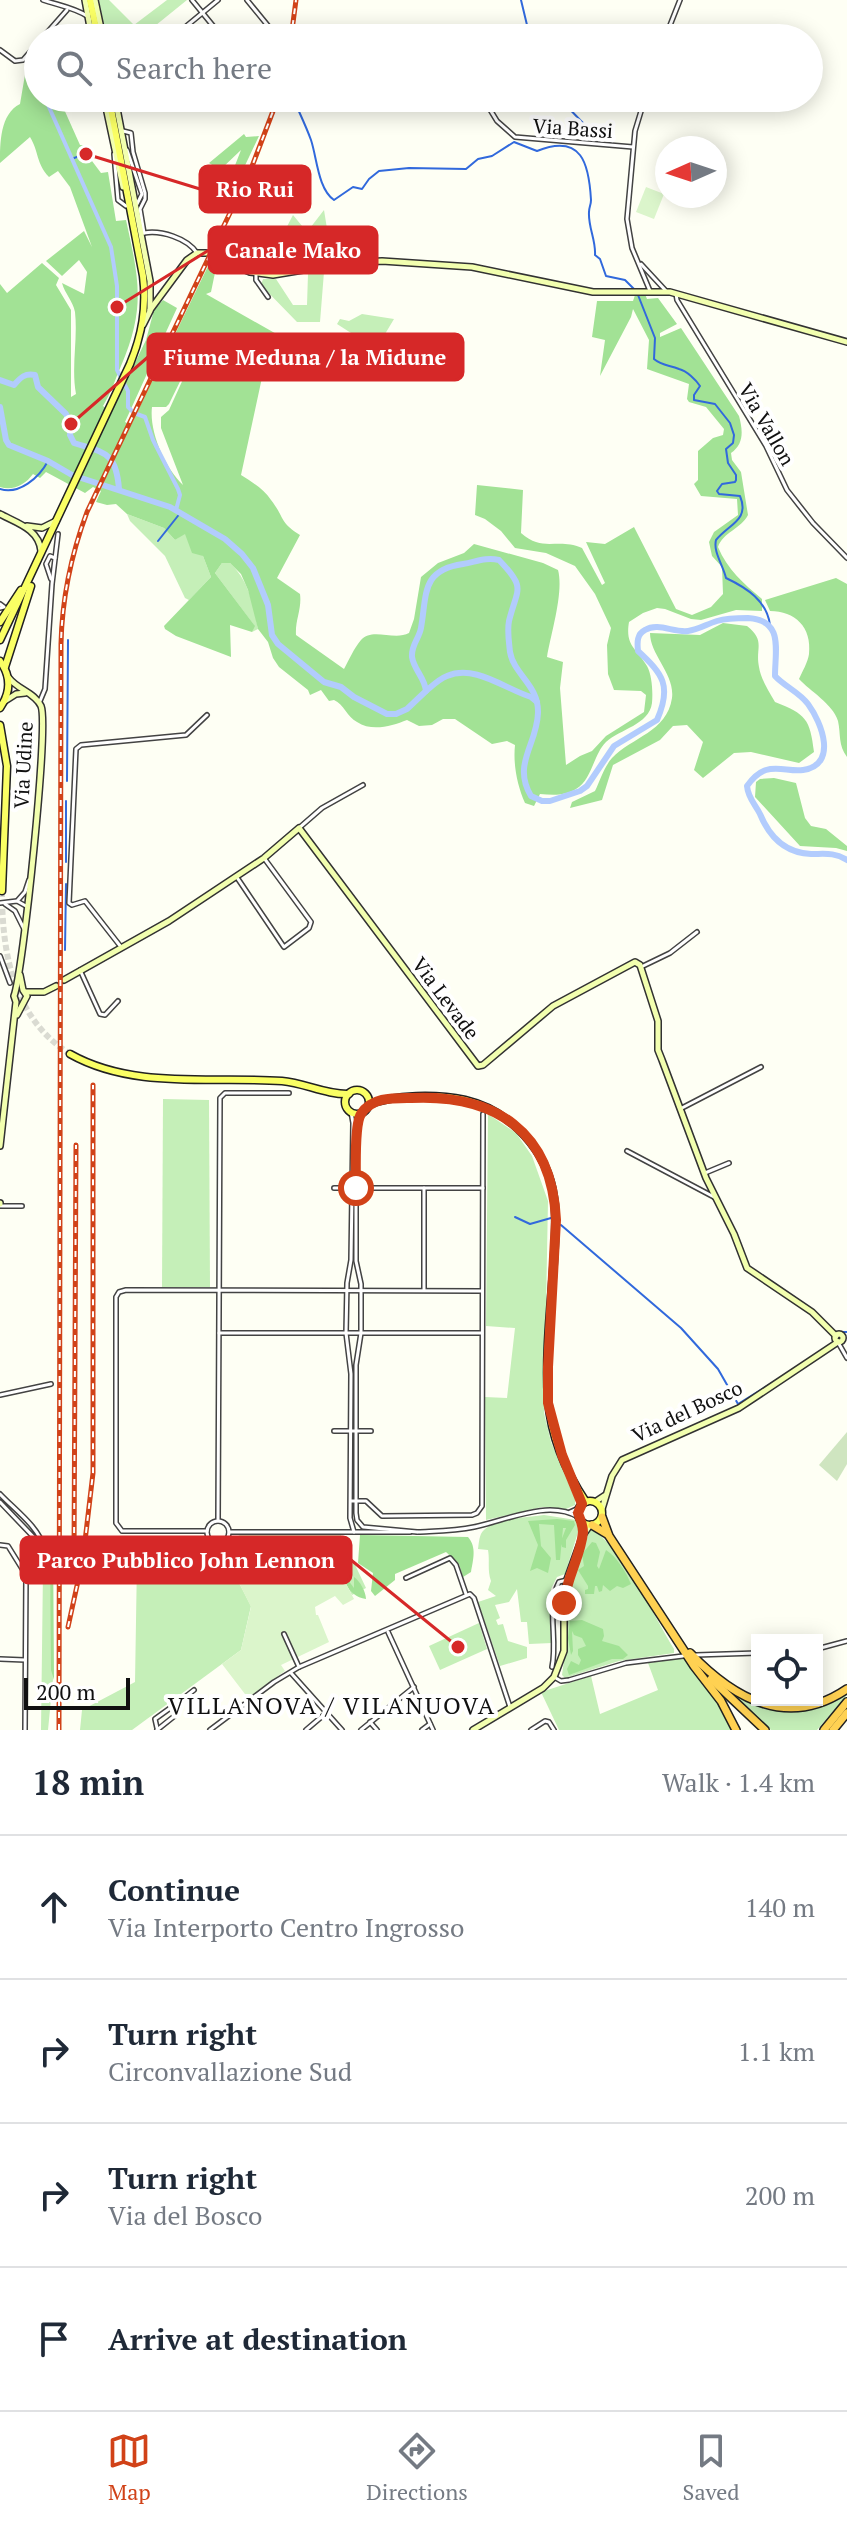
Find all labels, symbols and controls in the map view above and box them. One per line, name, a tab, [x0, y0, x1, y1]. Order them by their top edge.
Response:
search box	[24, 24, 823, 112]
icon: search	[52, 46, 96, 90]
text: Search here	[116, 48, 272, 88]
street label: Via Bassi	[532, 112, 614, 144]
north arrow	[655, 136, 727, 208]
callout: Rio Rui	[200, 166, 310, 212]
text: Rio Rui	[216, 174, 294, 203]
callout: Canale Mako	[209, 227, 377, 273]
text: Canale Mako	[225, 235, 361, 264]
callout: Fiume Meduna / la Midune	[148, 334, 463, 380]
text: Fiume Meduna / la Midune	[164, 342, 447, 371]
street label: Via Vallon	[733, 378, 802, 470]
street label: Via Udine	[7, 721, 39, 809]
street label: Via Levade	[406, 951, 486, 1045]
route start	[338, 1170, 374, 1206]
street label: Via del Bosco	[627, 1374, 747, 1448]
callout: Parco Pubblico John Lennon	[21, 1537, 351, 1583]
text: Parco Pubblico John Lennon	[37, 1545, 335, 1574]
route end	[546, 1585, 582, 1621]
map controls	[751, 1634, 823, 1706]
button: locate	[751, 1634, 823, 1706]
scale bar	[24, 1674, 130, 1710]
text: 200 m	[36, 1677, 96, 1706]
district label: VILLANOVA / VILANUOVA	[168, 1689, 496, 1721]
text: 18 min	[32, 1760, 144, 1805]
text: Walk · 1.4 km	[662, 1765, 815, 1799]
text: Continue	[108, 1870, 240, 1910]
icon: ahead	[32, 1885, 76, 1929]
text: 140 m	[745, 1890, 815, 1924]
text: Via Interporto Centro Ingrosso	[108, 1910, 464, 1944]
text: Turn right	[108, 2014, 257, 2054]
icon: right	[32, 2029, 76, 2073]
text: 1.1 km	[738, 2034, 815, 2068]
text: Circonvallazione Sud	[108, 2054, 352, 2088]
text: Turn right	[108, 2158, 257, 2198]
icon: right	[32, 2173, 76, 2217]
text: 200 m	[745, 2178, 815, 2212]
text: Via del Bosco	[108, 2198, 262, 2232]
icon: arrive	[32, 2317, 76, 2361]
text: Arrive at destination	[108, 2319, 407, 2359]
tab: Map	[107, 2429, 151, 2506]
tab: Directions	[366, 2429, 468, 2506]
tab: Saved	[683, 2429, 740, 2506]

